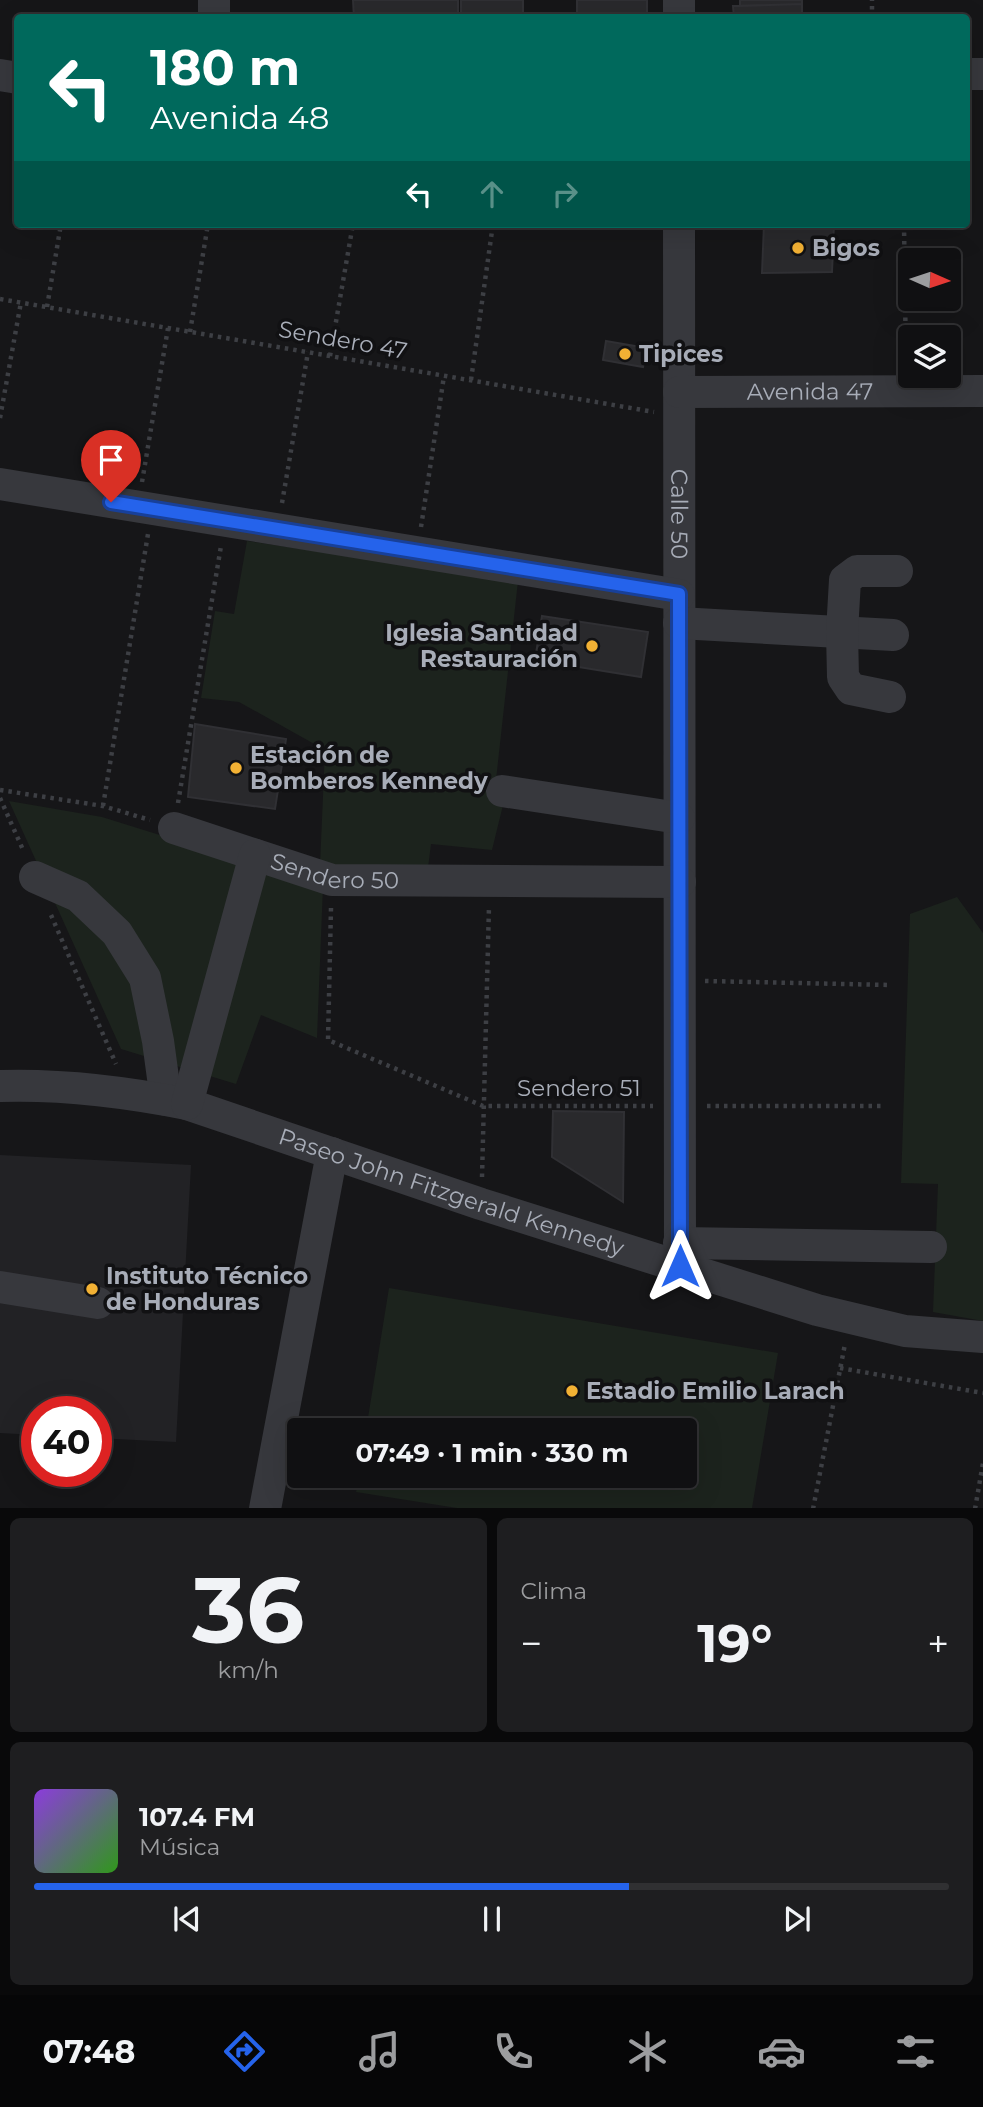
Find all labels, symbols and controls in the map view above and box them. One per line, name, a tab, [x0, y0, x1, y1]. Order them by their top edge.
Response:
text: 180 m	[150, 38, 300, 97]
icon: left	[35, 42, 126, 133]
text: Avenida 48	[150, 98, 329, 137]
icon: left	[400, 175, 438, 213]
icon: ahead	[473, 175, 511, 213]
icon: right	[546, 175, 584, 213]
place label: Bigos	[812, 234, 880, 262]
marker: Bigos	[790, 240, 806, 256]
north arrow	[898, 248, 961, 312]
map controls	[898, 248, 961, 388]
street label: Sendero 47	[277, 315, 409, 365]
button: layers	[898, 325, 961, 388]
place label: Tipices	[639, 340, 723, 368]
marker: Tipices	[617, 346, 633, 362]
street label: Avenida 47	[747, 377, 873, 406]
pin	[81, 430, 141, 502]
icon: arrive	[92, 441, 130, 479]
street label: Calle 50	[665, 469, 693, 559]
place label: Iglesia Santidad Restauración	[385, 619, 578, 673]
marker: Iglesia Santidad Restauración	[584, 638, 600, 654]
place label: Estación de Bomberos Kennedy	[250, 741, 488, 795]
marker: Estación de Bomberos Kennedy	[228, 760, 244, 776]
street label: Sendero 50	[267, 847, 399, 894]
street label: Sendero 51	[517, 1074, 641, 1102]
street label: Paseo John Fitzgerald Kennedy	[275, 1122, 628, 1262]
position arrow	[643, 1229, 717, 1303]
place label: Instituto Técnico de Honduras	[106, 1262, 308, 1316]
marker: Instituto Técnico de Honduras	[84, 1281, 100, 1297]
place label: Estadio Emilio Larach	[586, 1377, 845, 1405]
marker: Estadio Emilio Larach	[564, 1383, 580, 1399]
speed limit sign: 40	[21, 1396, 112, 1487]
text: 07:49 · 1 min · 330 m	[355, 1437, 629, 1469]
text: 36	[192, 1555, 304, 1666]
text: Clima	[521, 1577, 587, 1605]
text: 19°	[697, 1612, 772, 1675]
text: −	[521, 1620, 542, 1667]
text: +	[927, 1620, 949, 1667]
text: km/h	[218, 1656, 279, 1684]
text: 107.4 FM	[139, 1801, 255, 1833]
text: Música	[139, 1833, 220, 1861]
icon: previous	[168, 1900, 206, 1938]
icon: pause	[473, 1900, 511, 1938]
icon: next	[778, 1900, 816, 1938]
icon: directions	[220, 2027, 269, 2076]
icon: music	[355, 2027, 404, 2076]
icon: phone	[489, 2027, 538, 2076]
icon: climate	[623, 2027, 672, 2076]
icon: car	[757, 2027, 806, 2076]
icon: filters	[891, 2027, 940, 2076]
text: 07:48	[43, 2032, 135, 2071]

